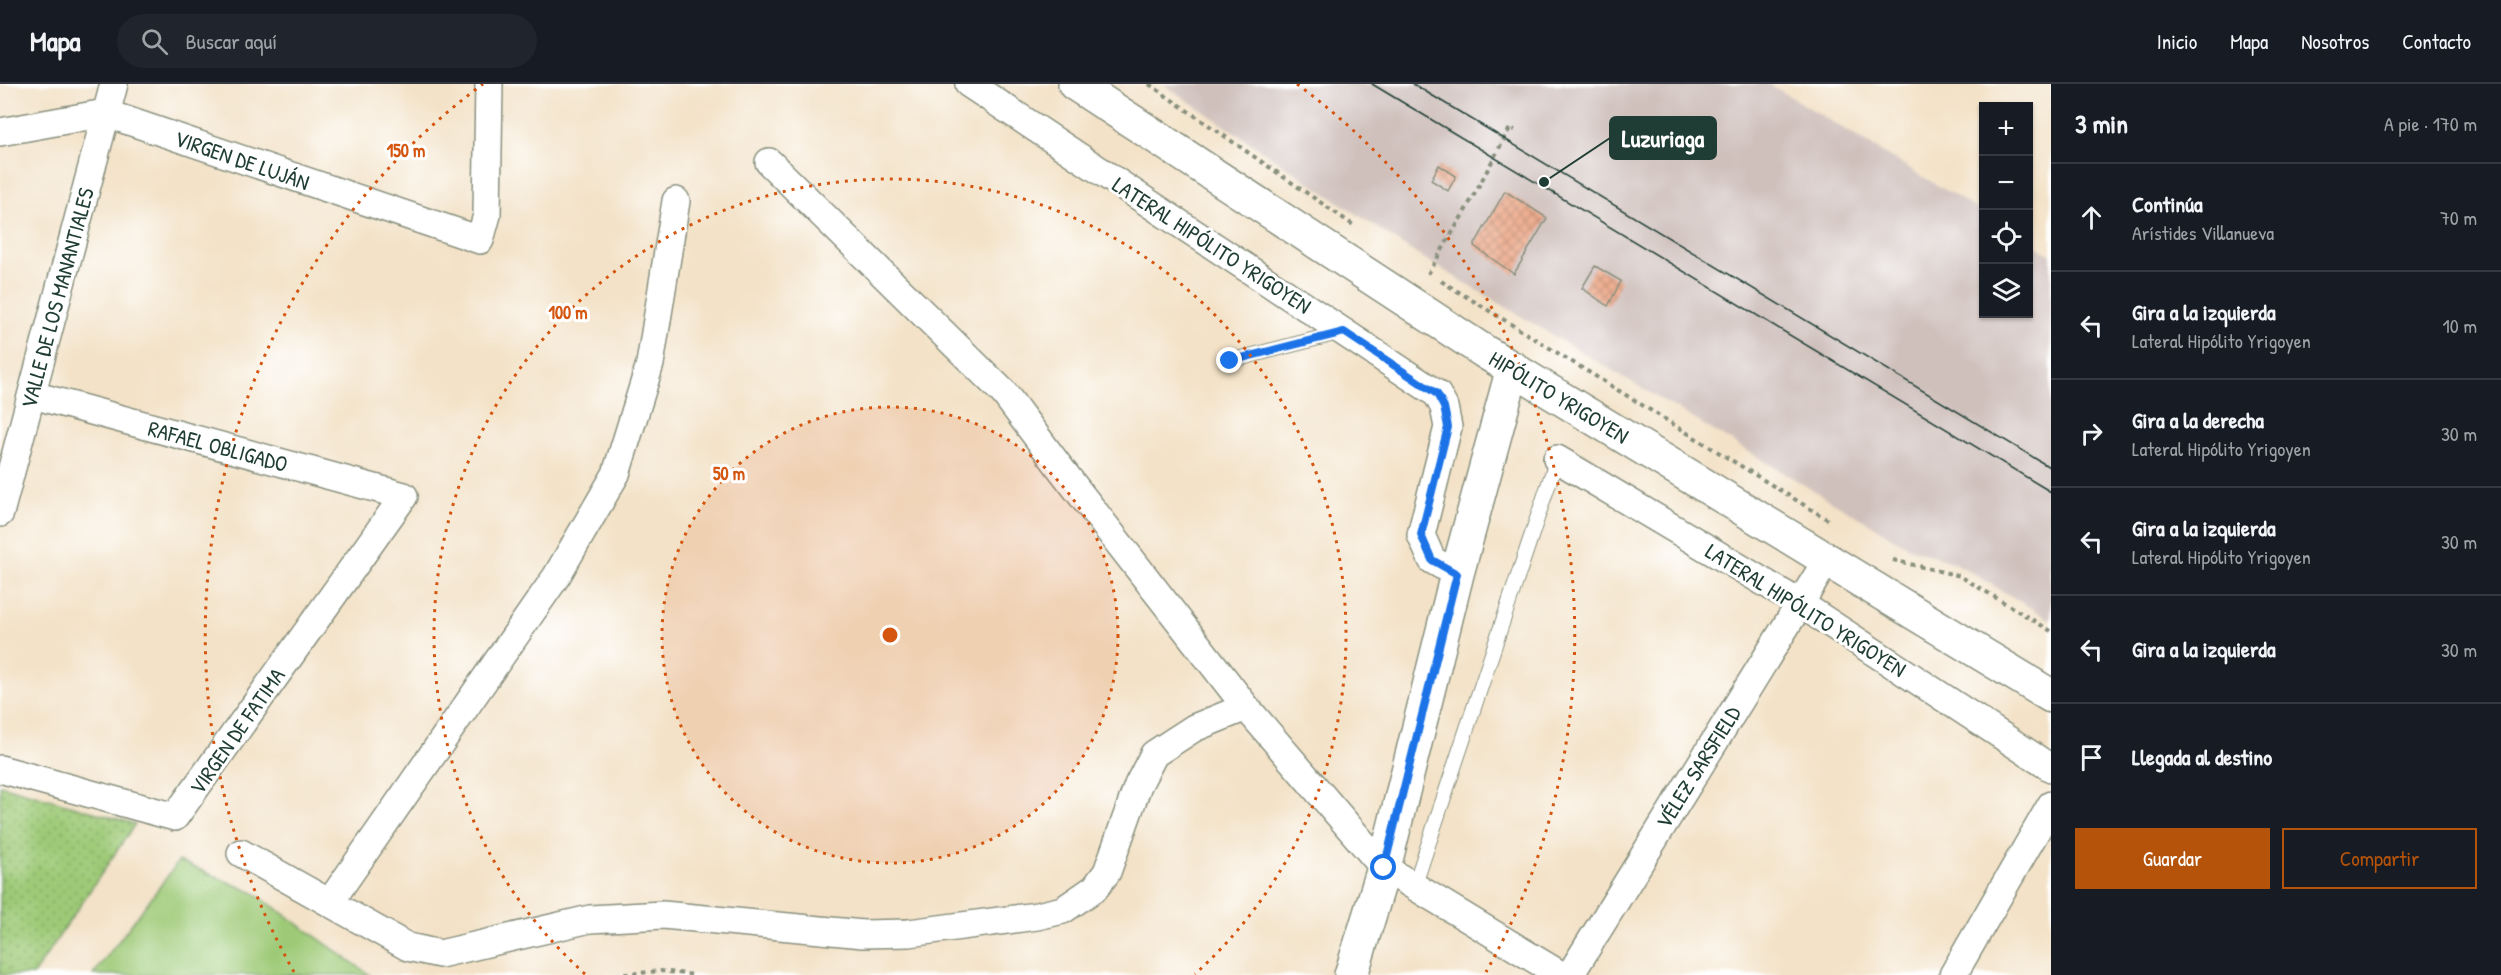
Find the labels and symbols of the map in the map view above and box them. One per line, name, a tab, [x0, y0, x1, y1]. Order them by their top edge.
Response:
callout: Luzuriaga	[1610, 117, 1716, 159]
text: Luzuriaga	[1622, 122, 1705, 155]
street label: VIRGEN DE LUJÁN	[171, 123, 313, 197]
text: 150 m	[387, 138, 425, 163]
street label: LATERAL HIPÓLITO YRIGOYEN	[1107, 170, 1317, 320]
street label: VALLE DE LOS MANANTIALES	[13, 184, 101, 412]
text: 100 m	[548, 300, 588, 325]
street label: HIPÓLITO YRIGOYEN	[1484, 343, 1634, 451]
route end	[1216, 347, 1242, 373]
street label: RAFAEL OBLIGADO	[145, 413, 291, 479]
text: 50 m	[713, 461, 745, 486]
street label: LATERAL HIPÓLITO YRIGOYEN	[1700, 536, 1912, 684]
centre of rings	[880, 625, 900, 645]
street label: VIRGEN DE FATIMA	[182, 662, 292, 800]
street label: VÉLEZ SARSFIELD	[1648, 700, 1748, 834]
route start	[1370, 854, 1396, 880]

